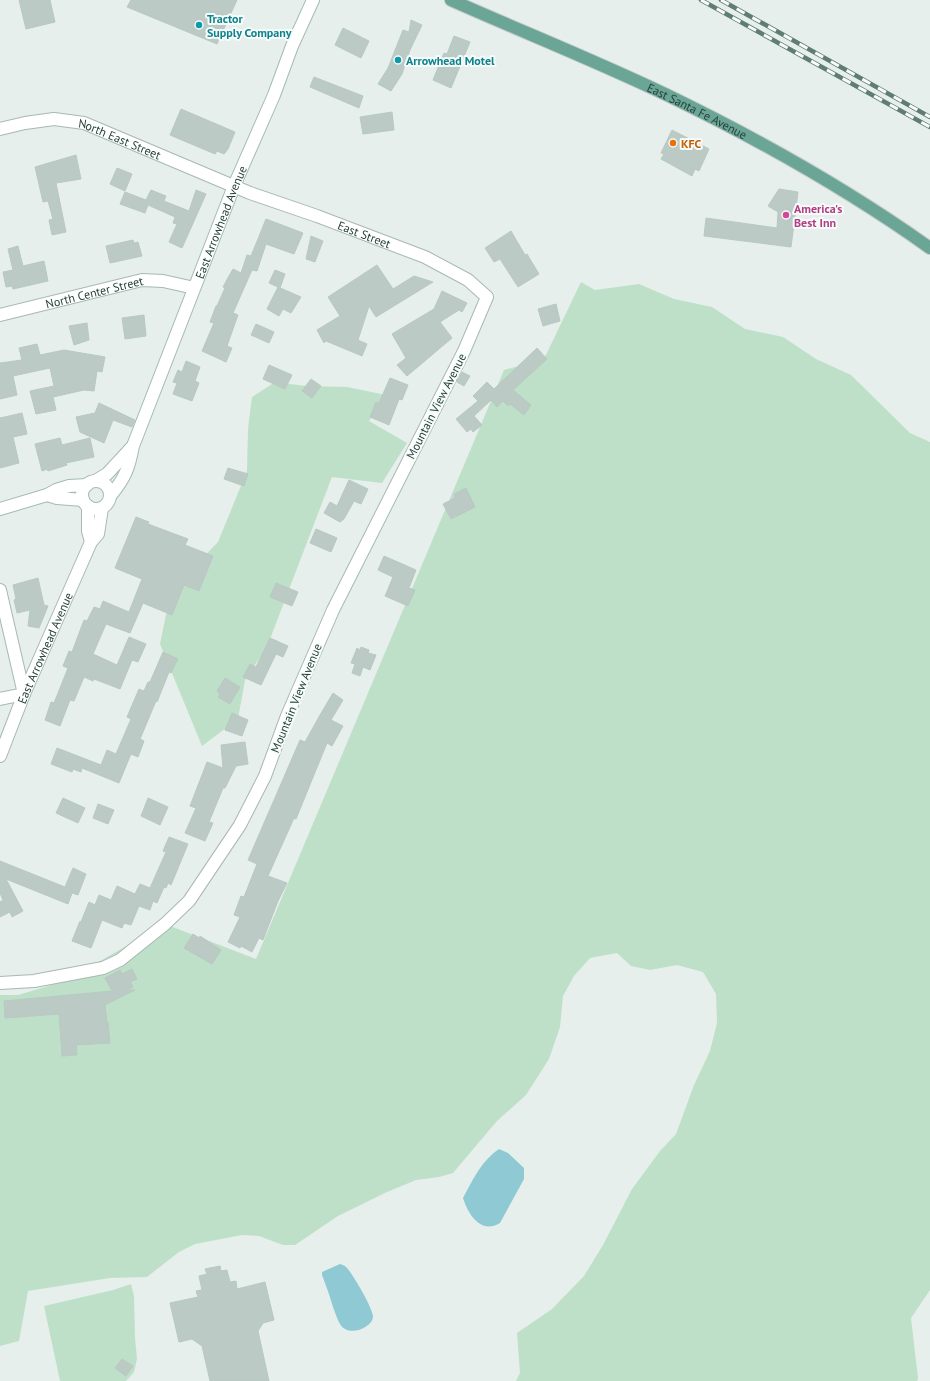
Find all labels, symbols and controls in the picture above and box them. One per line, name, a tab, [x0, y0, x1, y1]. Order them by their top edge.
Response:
place label: Tractor Supply Company	[207, 11, 292, 40]
marker: Tractor Supply Company	[194, 20, 204, 30]
place label: Arrowhead Motel	[406, 53, 495, 68]
marker: Arrowhead Motel	[393, 55, 403, 65]
street label: East Santa Fe Avenue	[645, 79, 750, 142]
street label: North East Street	[78, 115, 163, 162]
place label: KFC	[681, 136, 702, 151]
marker: KFC	[668, 138, 678, 148]
street label: East Arrowhead Avenue	[191, 163, 250, 281]
place label: America's Best Inn	[794, 201, 842, 230]
marker: America's Best Inn	[781, 210, 791, 220]
street label: East Street	[336, 217, 393, 251]
street label: North Center Street	[44, 273, 145, 311]
street label: Mountain View Avenue	[403, 351, 469, 461]
street label: East Arrowhead Avenue	[14, 590, 75, 706]
street label: Mountain View Avenue	[267, 641, 325, 755]

